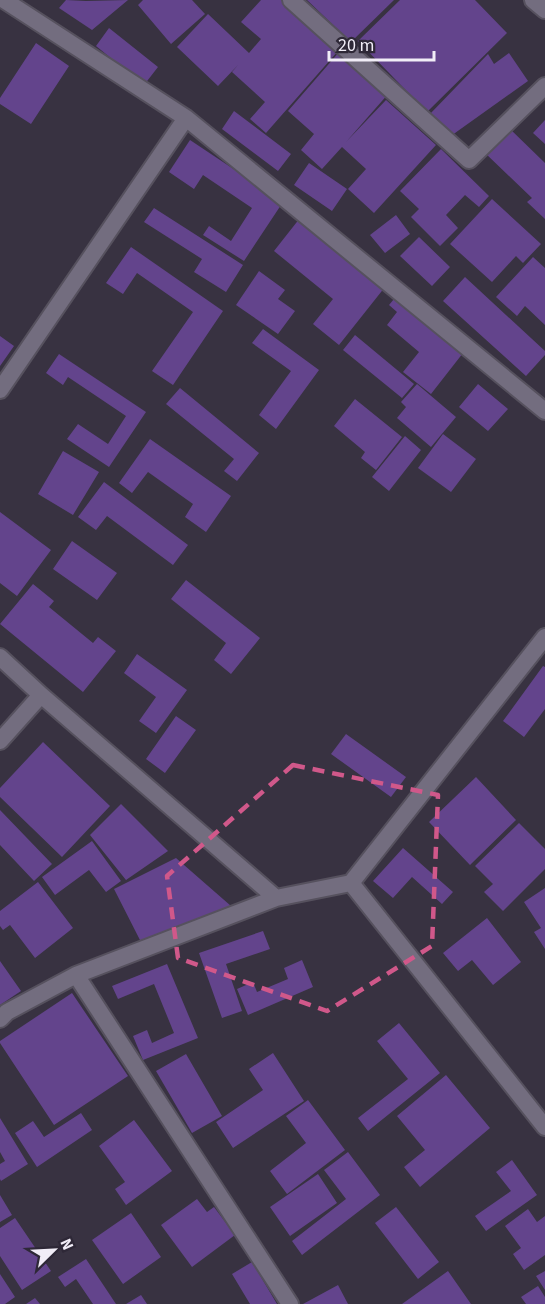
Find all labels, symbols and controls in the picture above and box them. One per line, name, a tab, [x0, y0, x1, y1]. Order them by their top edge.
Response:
scale bar	[329, 24, 434, 62]
text: 20 m	[338, 33, 374, 58]
north arrow	[24, 1220, 84, 1280]
text: N	[55, 1235, 79, 1254]

